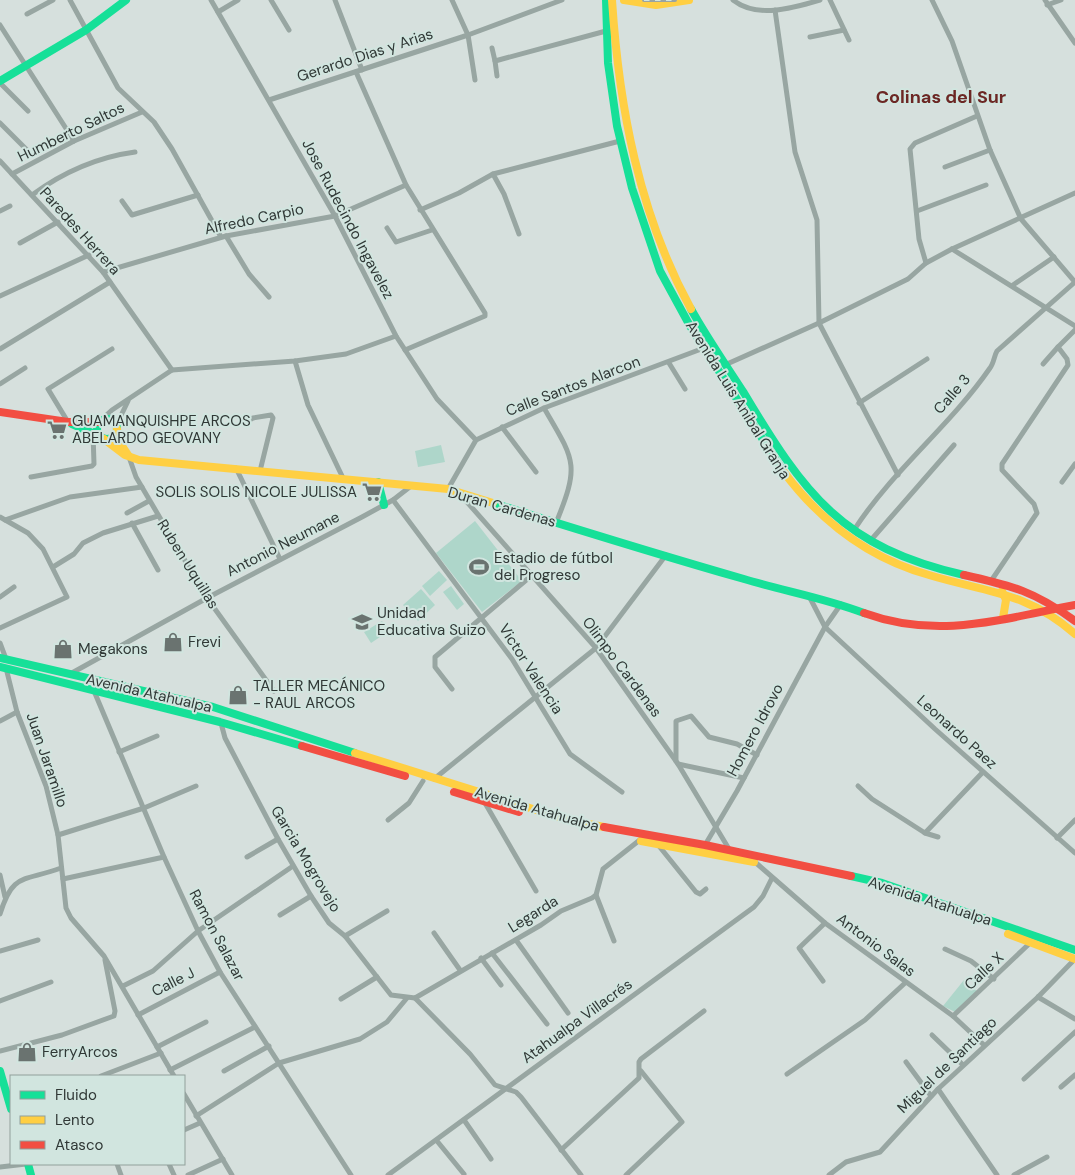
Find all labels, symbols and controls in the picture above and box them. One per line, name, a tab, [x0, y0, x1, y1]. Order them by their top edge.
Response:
street label: Gerardo Dias y Arias	[294, 24, 436, 86]
district label: Colinas del Sur	[876, 85, 1006, 109]
street label: Humberto Saltos	[14, 97, 128, 167]
street label: Jose Rudecindo Ingavelez	[297, 136, 399, 302]
street label: Paredes Herrera	[35, 183, 125, 279]
street label: Alfredo Carpio	[203, 199, 305, 239]
street label: Avenida Luis Anibal Granja	[681, 317, 795, 483]
street label: Calle Santos Alarcon	[503, 351, 643, 421]
street label: Calle 3	[929, 370, 975, 418]
place label: GUAMANQUISHPE ARCOS ABELARDO GEOVANY	[72, 411, 251, 448]
supermarket icon: GUAMANQUISHPE ARCOS ABELARDO GEOVANY	[46, 419, 68, 441]
supermarket icon: SOLIS SOLIS NICOLE JULISSA	[361, 481, 383, 503]
place label: SOLIS SOLIS NICOLE JULISSA	[155, 482, 357, 502]
street label: Duran Cardenas	[446, 482, 558, 532]
street label: Antonio Neumane	[223, 507, 343, 581]
street label: Ruben Uquillas	[153, 516, 223, 612]
place label: Estadio de fútbol del Progreso	[494, 548, 613, 585]
sports icon: Estadio de fútbol del Progreso	[468, 556, 490, 578]
place label: Unidad Educativa Suizo	[377, 603, 486, 640]
school or university icon: Unidad Educativa Suizo	[351, 611, 373, 633]
street label: Olimpo Cardenas	[578, 613, 666, 721]
street label: Victor Valencia	[494, 620, 568, 718]
shop icon: Frevi	[162, 631, 184, 653]
place label: Frevi	[188, 632, 221, 652]
shop icon: Megakons	[52, 638, 74, 660]
place label: Megakons	[78, 639, 148, 659]
street label: Avenida Atahualpa	[84, 669, 214, 717]
place label: TALLER MECÁNICO - RAUL ARCOS	[253, 676, 385, 713]
street label: Homero Idrovo	[722, 680, 788, 780]
shop icon: TALLER MECÁNICO - RAUL ARCOS	[227, 684, 249, 706]
street label: Leonardo Paez	[913, 691, 1001, 773]
street label: Juan Jaramillo	[21, 710, 73, 810]
street label: Avenida Atahualpa	[472, 782, 602, 836]
street label: Garcia Mogrovejo	[266, 802, 346, 916]
street label: Avenida Atahualpa	[866, 872, 994, 930]
street label: Ramon Salazar	[185, 886, 250, 985]
street label: Legarda	[504, 891, 562, 937]
street label: Antonio Salas	[832, 909, 920, 981]
street label: Calle X	[960, 948, 1008, 994]
street label: Calle J	[148, 963, 198, 1001]
street label: Atahualpa Villacrés	[518, 974, 636, 1068]
street label: Miguel de Santiago	[893, 1012, 1001, 1118]
shop icon: FerryArcos	[16, 1041, 38, 1063]
place label: FerryArcos	[42, 1042, 118, 1062]
legend	[10, 1075, 185, 1165]
text: Fluido	[55, 1085, 97, 1105]
text: Lento	[55, 1110, 94, 1130]
text: Atasco	[55, 1135, 103, 1155]

